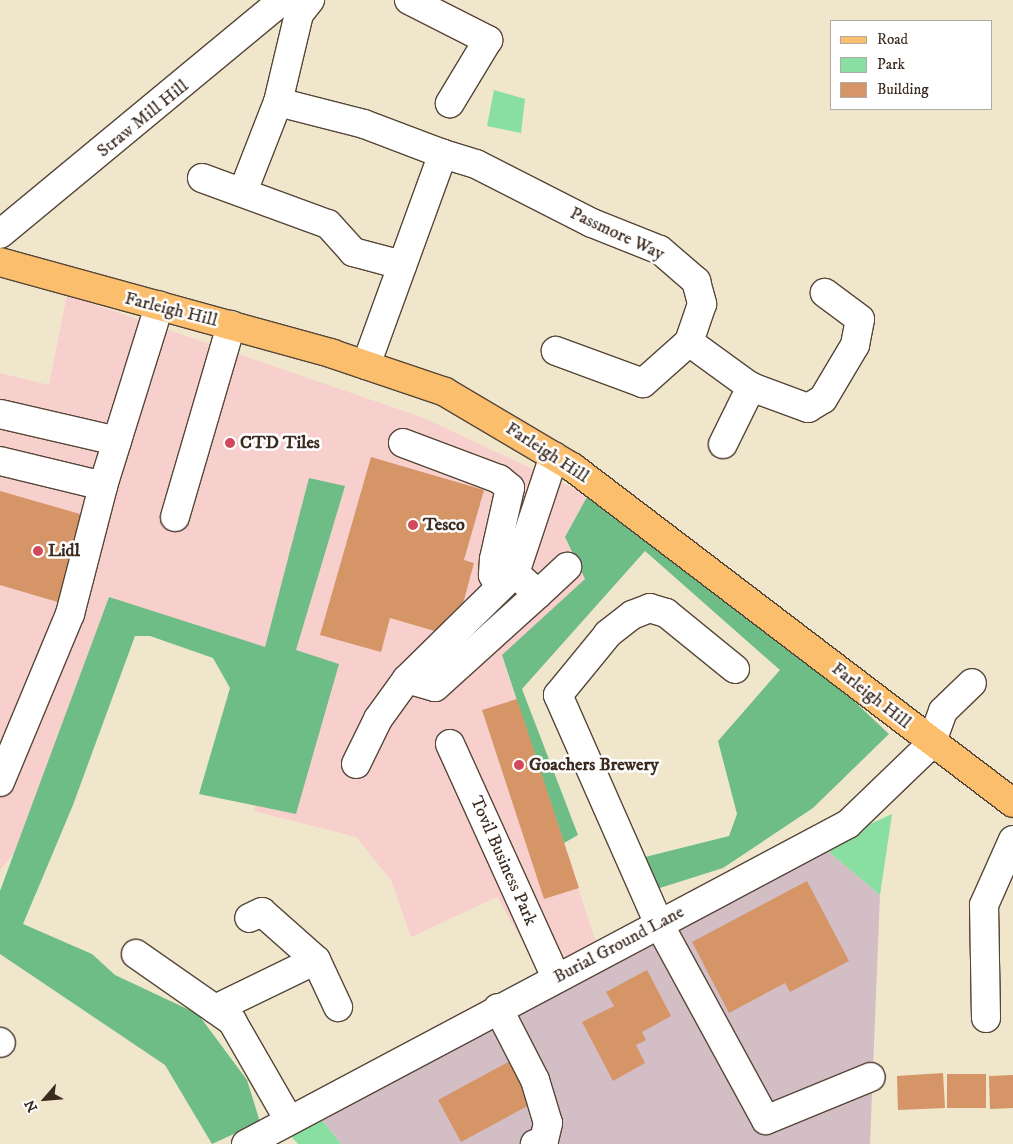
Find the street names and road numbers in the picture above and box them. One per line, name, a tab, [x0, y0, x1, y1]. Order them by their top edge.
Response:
street label: Straw Mill Hill	[93, 76, 193, 162]
street label: Passmore Way	[566, 203, 668, 265]
street label: Farleigh Hill	[122, 288, 220, 332]
street label: Farleigh Hill	[501, 418, 593, 488]
street label: Farleigh Hill	[827, 658, 915, 734]
street label: Tovil Business Park	[465, 793, 541, 929]
street label: Burial Ground Lane	[550, 902, 688, 988]

